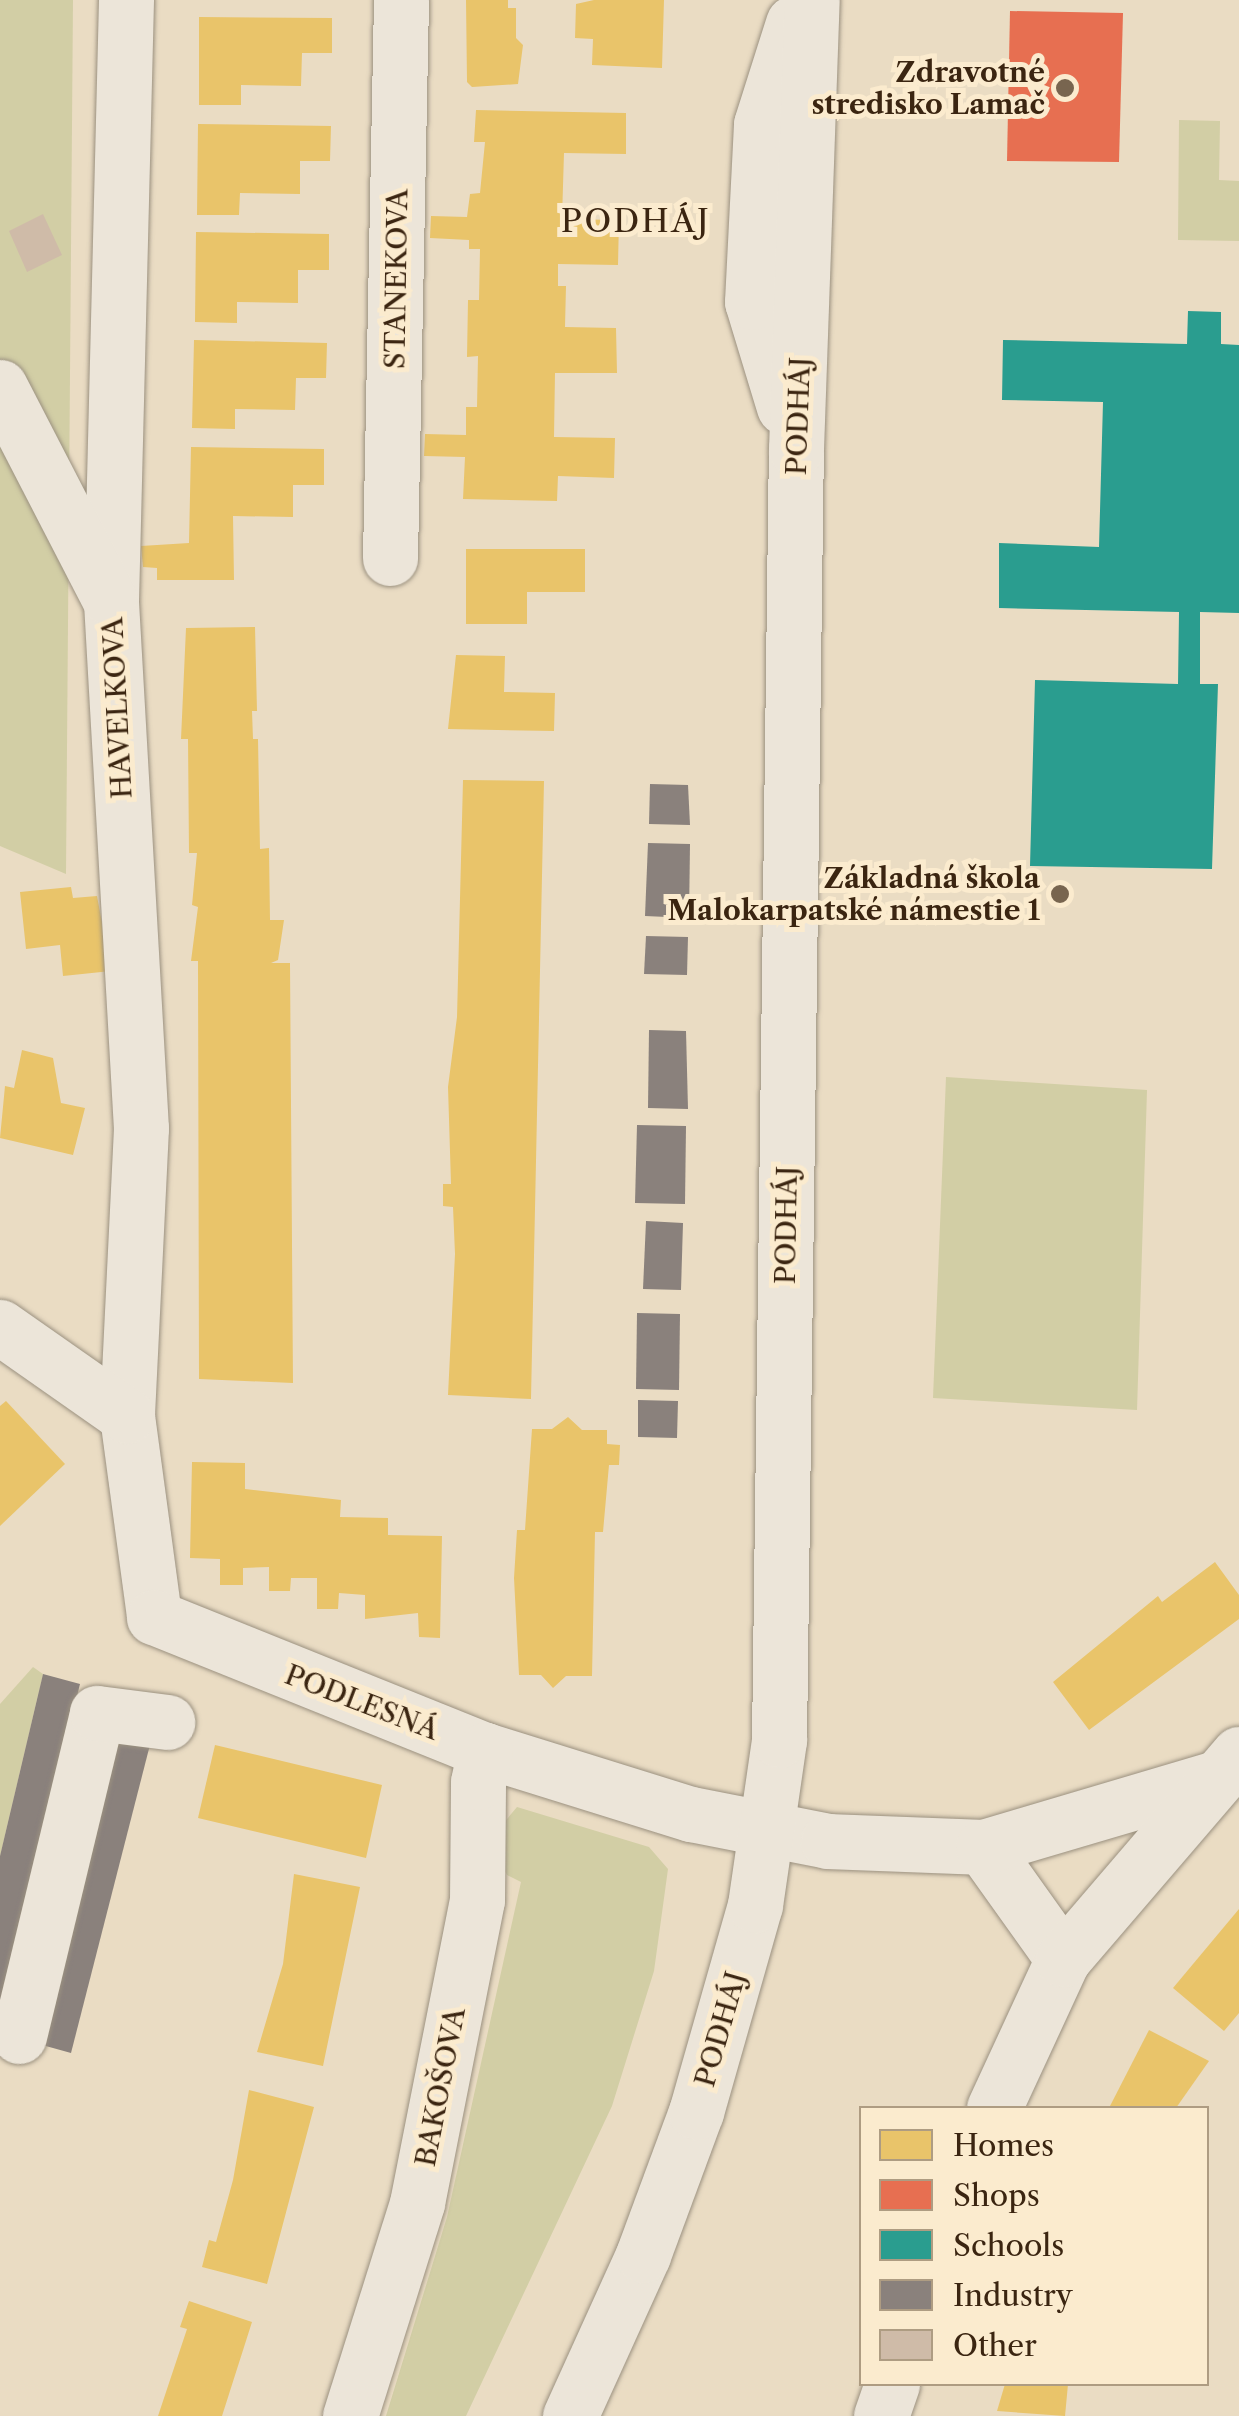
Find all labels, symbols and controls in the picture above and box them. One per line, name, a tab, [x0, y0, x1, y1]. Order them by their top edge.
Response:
place label: Zdravotné stredisko Lamač	[812, 55, 1045, 121]
marker: Zdravotné stredisko Lamač	[1054, 77, 1076, 99]
street label: STANEKOVA	[378, 189, 414, 369]
district label: PODHÁJ	[561, 202, 711, 240]
street label: PODHÁJ	[779, 356, 817, 476]
street label: HAVELKOVA	[95, 616, 139, 800]
place label: Základná škola Malokarpatské námestie 1	[668, 861, 1040, 927]
marker: Základná škola Malokarpatské námestie 1	[1049, 883, 1071, 905]
street label: PODHÁJ	[768, 1165, 804, 1285]
street label: PODLESNÁ	[280, 1657, 444, 1747]
street label: PODHÁJ	[688, 1967, 752, 2091]
street label: BAKOŠOVA	[408, 2005, 472, 2169]
legend	[859, 2106, 1209, 2386]
text: Homes	[953, 2127, 1054, 2164]
text: Shops	[953, 2177, 1040, 2214]
text: Schools	[953, 2227, 1064, 2264]
text: Industry	[953, 2277, 1073, 2314]
text: Other	[953, 2327, 1037, 2364]

